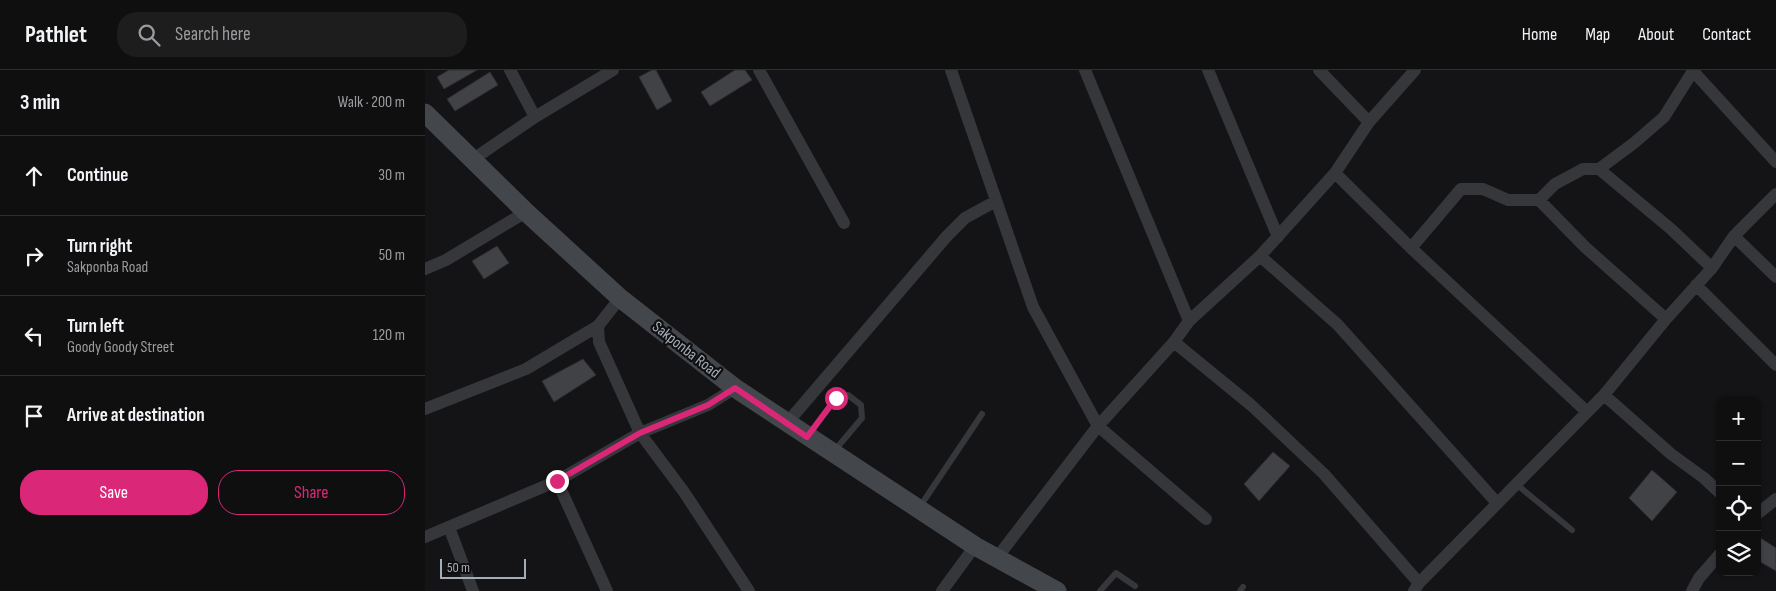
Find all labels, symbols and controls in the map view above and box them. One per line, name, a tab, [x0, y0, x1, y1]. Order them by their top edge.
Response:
search box	[117, 12, 467, 57]
text: Pathlet	[25, 20, 87, 49]
icon: search	[135, 21, 163, 49]
text: Search here	[175, 23, 251, 46]
text: Home	[1522, 24, 1557, 45]
text: Map	[1585, 24, 1610, 45]
text: About	[1638, 24, 1674, 45]
text: Contact	[1702, 24, 1751, 45]
text: 3 min	[20, 90, 60, 115]
text: Walk · 200 m	[338, 93, 405, 112]
icon: ahead	[20, 162, 48, 190]
text: Continue	[67, 164, 128, 187]
text: 30 m	[378, 166, 405, 185]
text: Turn right	[67, 235, 132, 258]
icon: right	[20, 242, 48, 270]
text: 50 m	[379, 246, 405, 265]
text: Sakponba Road	[67, 258, 148, 277]
text: Turn left	[67, 315, 124, 338]
street label: Sakponba Road	[648, 318, 724, 382]
icon: left	[20, 322, 48, 350]
text: 120 m	[373, 326, 405, 345]
text: Goody Goody Street	[67, 338, 174, 357]
route start	[825, 387, 848, 410]
map controls	[1716, 396, 1761, 576]
button: +	[1716, 396, 1761, 441]
icon: arrive	[20, 402, 48, 430]
text: Arrive at destination	[67, 404, 205, 427]
button: −	[1716, 441, 1761, 486]
button: Save	[20, 470, 208, 515]
button: Share	[218, 470, 405, 515]
route end	[546, 470, 569, 493]
button: locate	[1716, 486, 1761, 531]
button: layers	[1716, 531, 1761, 576]
scale bar	[440, 556, 526, 579]
text: 50 m	[447, 559, 470, 576]

